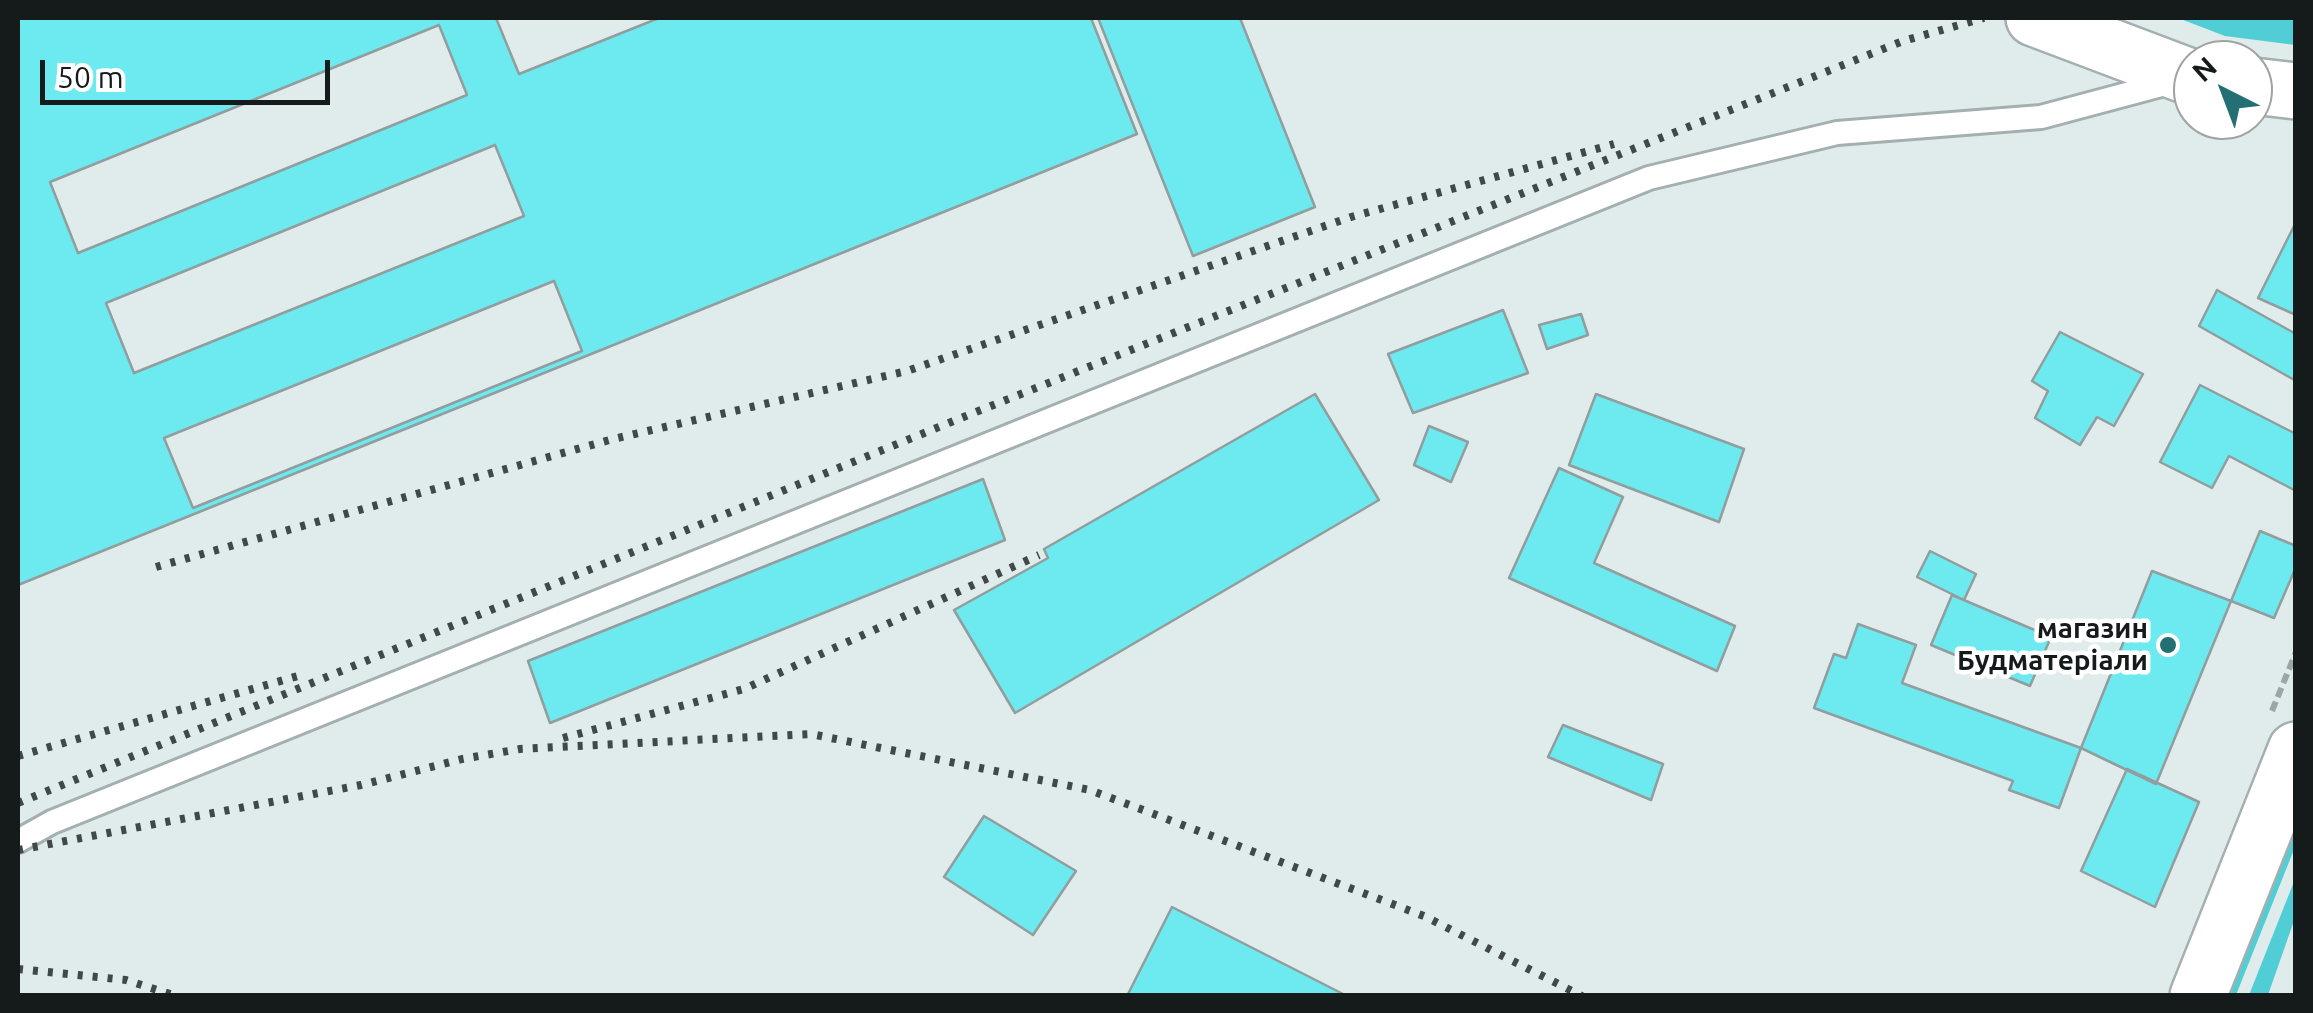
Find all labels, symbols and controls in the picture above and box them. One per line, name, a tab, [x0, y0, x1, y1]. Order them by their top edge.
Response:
scale bar	[45, 40, 335, 102]
north arrow	[2173, 40, 2273, 140]
text: N	[2186, 50, 2222, 87]
text: 50 m	[57, 60, 124, 94]
place label: магазин Будматеріали	[1957, 612, 2148, 678]
marker: магазин Будматеріали	[2157, 634, 2179, 656]

